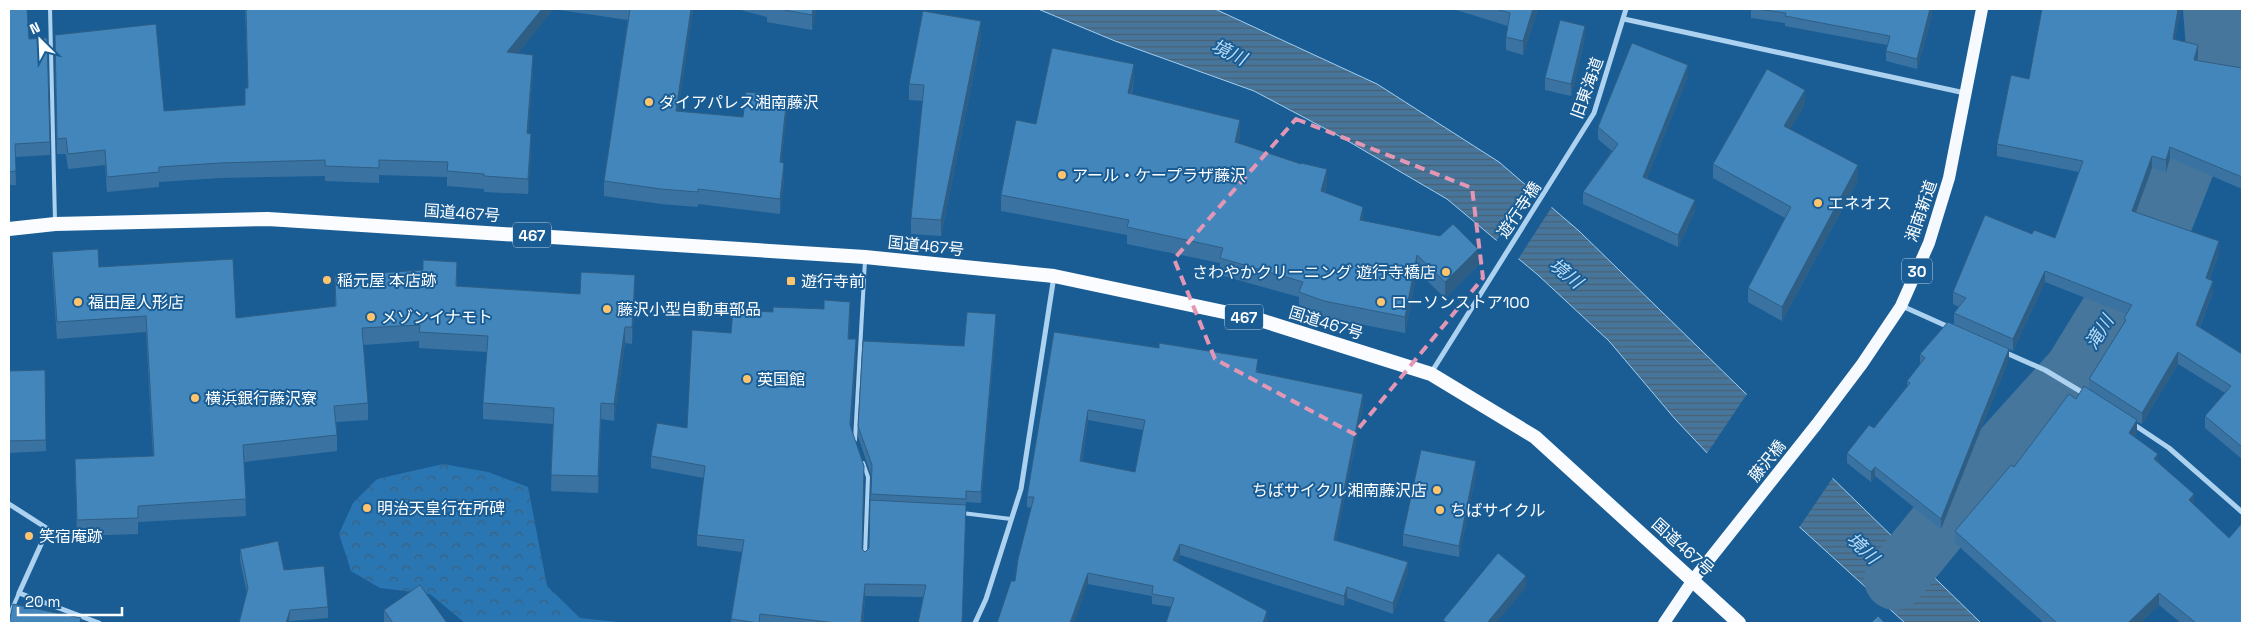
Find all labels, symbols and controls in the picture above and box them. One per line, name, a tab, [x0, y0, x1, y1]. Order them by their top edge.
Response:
north arrow	[15, 15, 65, 65]
text: N	[27, 18, 43, 38]
water label: 境川	[1208, 34, 1252, 71]
street label: 旧東海道	[1566, 54, 1608, 122]
place label: ダイアパレス湘南藤沢	[659, 92, 819, 113]
marker: ダイアパレス湘南藤沢	[643, 96, 655, 108]
place label: アール・ケープラザ藤沢	[1072, 165, 1246, 186]
marker: アール・ケープラザ藤沢	[1056, 169, 1068, 181]
street label: 湘南新道	[1901, 177, 1941, 245]
street label: 遊行寺橋	[1492, 178, 1546, 242]
place label: エネオス	[1828, 193, 1892, 214]
marker: エネオス	[1812, 197, 1824, 209]
street label: 国道467号	[423, 200, 501, 226]
road number: 467	[513, 222, 551, 248]
street label: 国道467号	[887, 232, 965, 260]
water label: 境川	[1545, 253, 1589, 295]
road number: 30	[1902, 258, 1932, 284]
place label: さわやかクリーニング 遊行寺橋店	[1192, 262, 1436, 283]
marker: さわやかクリーニング 遊行寺橋店	[1440, 266, 1452, 278]
place label: 稲元屋 本店跡	[337, 270, 437, 291]
place label: 遊行寺前	[801, 271, 865, 292]
marker: 稲元屋 本店跡	[321, 274, 333, 286]
marker: 遊行寺前	[785, 275, 797, 287]
place label: 福田屋人形店	[88, 292, 184, 313]
place label: ローソンストア100	[1391, 292, 1530, 313]
marker: 福田屋人形店	[72, 296, 84, 308]
marker: ローソンストア100	[1375, 296, 1387, 308]
place label: 藤沢小型自動車部品	[617, 299, 761, 320]
street label: 国道467号	[1286, 302, 1366, 344]
marker: 藤沢小型自動車部品	[601, 303, 613, 315]
road number: 467	[1225, 304, 1263, 330]
place label: メゾンイナモト	[381, 307, 493, 328]
water label: 滝川	[2080, 309, 2119, 353]
marker: メゾンイナモト	[365, 311, 377, 323]
place label: 英国館	[757, 369, 805, 390]
marker: 英国館	[741, 373, 753, 385]
place label: 横浜銀行藤沢寮	[205, 388, 317, 409]
marker: 横浜銀行藤沢寮	[189, 392, 201, 404]
street label: 藤沢橋	[1744, 436, 1790, 486]
place label: ちばサイクル湘南藤沢店	[1252, 480, 1427, 501]
marker: ちばサイクル湘南藤沢店	[1431, 484, 1443, 496]
place label: 明治天皇行在所碑	[377, 498, 505, 519]
place label: ちばサイクル	[1450, 500, 1545, 521]
marker: 明治天皇行在所碑	[361, 502, 373, 514]
marker: ちばサイクル	[1434, 504, 1446, 516]
street label: 国道467号	[1648, 514, 1718, 580]
place label: 笑宿庵跡	[39, 526, 103, 547]
water label: 境川	[1842, 527, 1885, 570]
marker: 笑宿庵跡	[23, 530, 35, 542]
scale bar	[18, 584, 121, 616]
text: 20 m	[25, 592, 60, 611]

